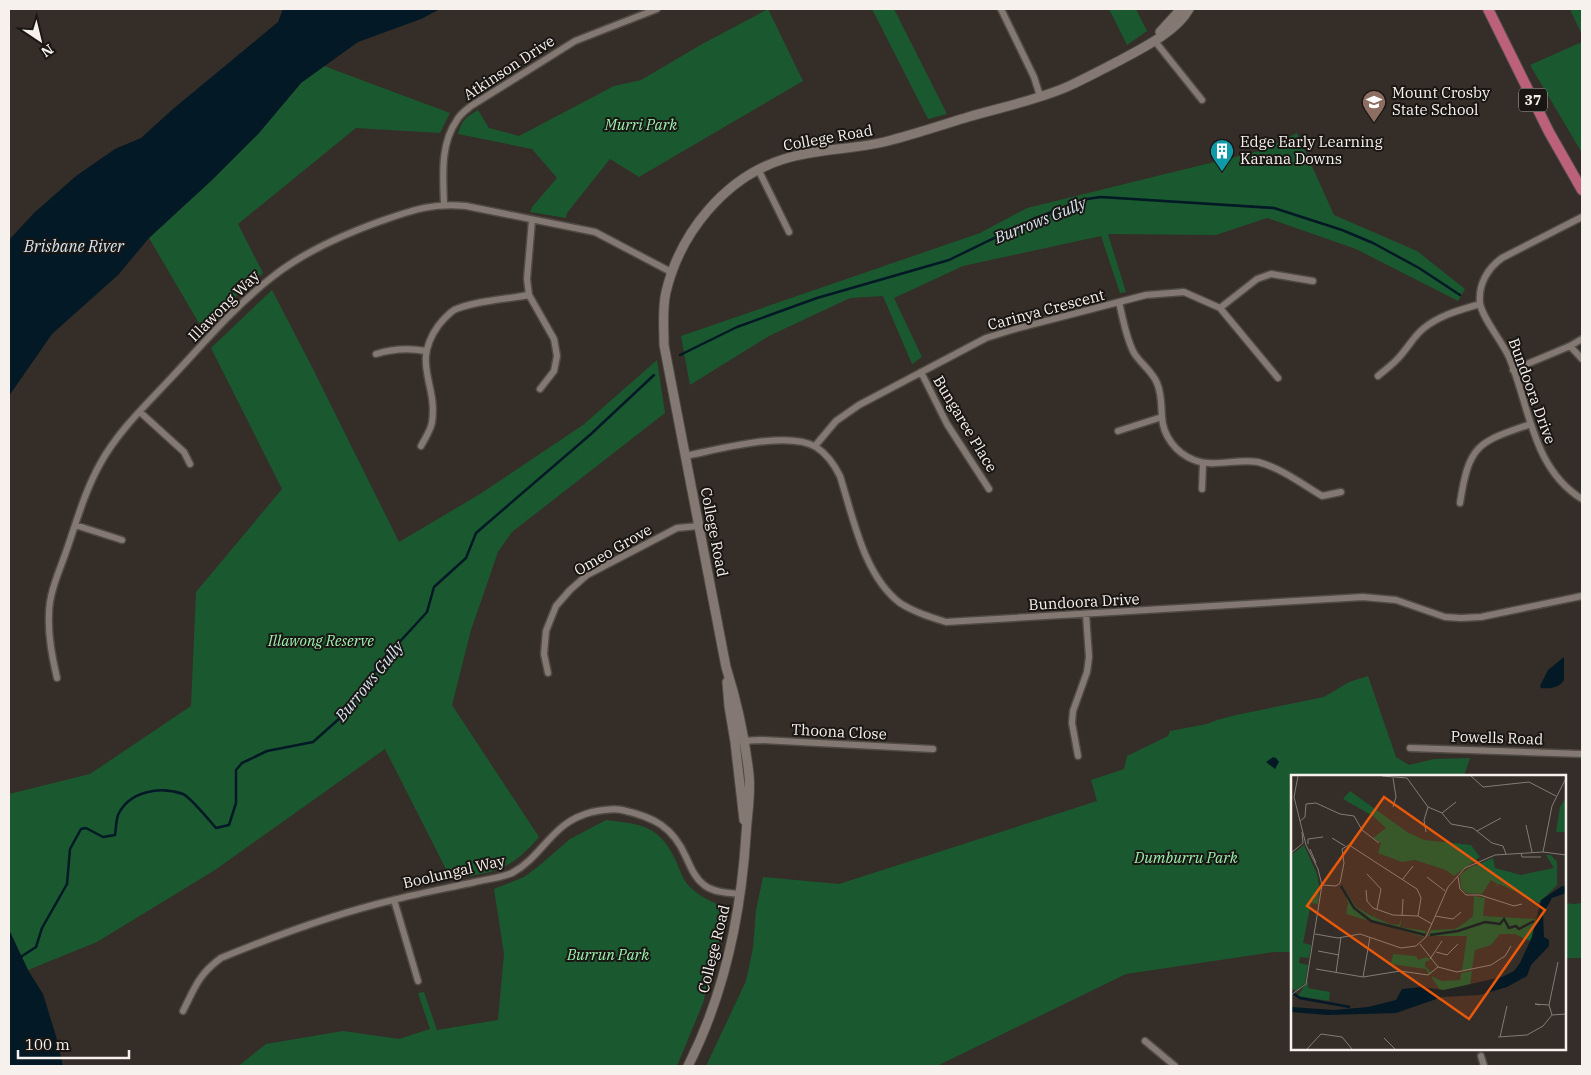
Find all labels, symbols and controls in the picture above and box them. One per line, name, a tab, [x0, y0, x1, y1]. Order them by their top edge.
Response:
north arrow	[15, 15, 65, 65]
street label: Atkinson Drive	[459, 31, 558, 104]
text: N	[38, 40, 57, 61]
place label: Mount Crosby State School	[1392, 83, 1490, 119]
road number: 37	[1519, 88, 1547, 112]
school or university icon: Mount Crosby State School	[1361, 89, 1387, 123]
park label: Murri Park	[604, 115, 677, 134]
street label: College Road	[782, 120, 874, 155]
place label: Edge Early Learning Karana Downs	[1240, 132, 1383, 168]
building icon: Edge Early Learning Karana Downs	[1209, 138, 1235, 172]
water label: Burrows Gully	[990, 192, 1090, 248]
water label: Brisbane River	[23, 236, 125, 256]
street label: Illawong Way	[184, 266, 263, 345]
street label: Carinya Crescent	[985, 285, 1106, 334]
street label: Bundoora Drive	[1505, 335, 1560, 446]
street label: Bungaree Place	[929, 372, 1002, 475]
street label: College Road	[697, 486, 732, 578]
street label: Omeo Grove	[570, 520, 655, 579]
street label: Bundoora Drive	[1028, 589, 1140, 614]
park label: Illawong Reserve	[267, 631, 374, 650]
water label: Burrows Gully	[330, 636, 408, 726]
street label: Thoona Close	[791, 720, 887, 743]
street label: Powells Road	[1450, 726, 1544, 749]
inset map	[1291, 775, 1566, 1050]
park label: Dumburru Park	[1133, 848, 1238, 867]
street label: Boolungal Way	[401, 851, 507, 893]
street label: College Road	[693, 903, 734, 995]
park label: Burrun Park	[566, 945, 649, 964]
scale bar	[18, 1028, 129, 1060]
text: 100 m	[25, 1035, 70, 1054]

